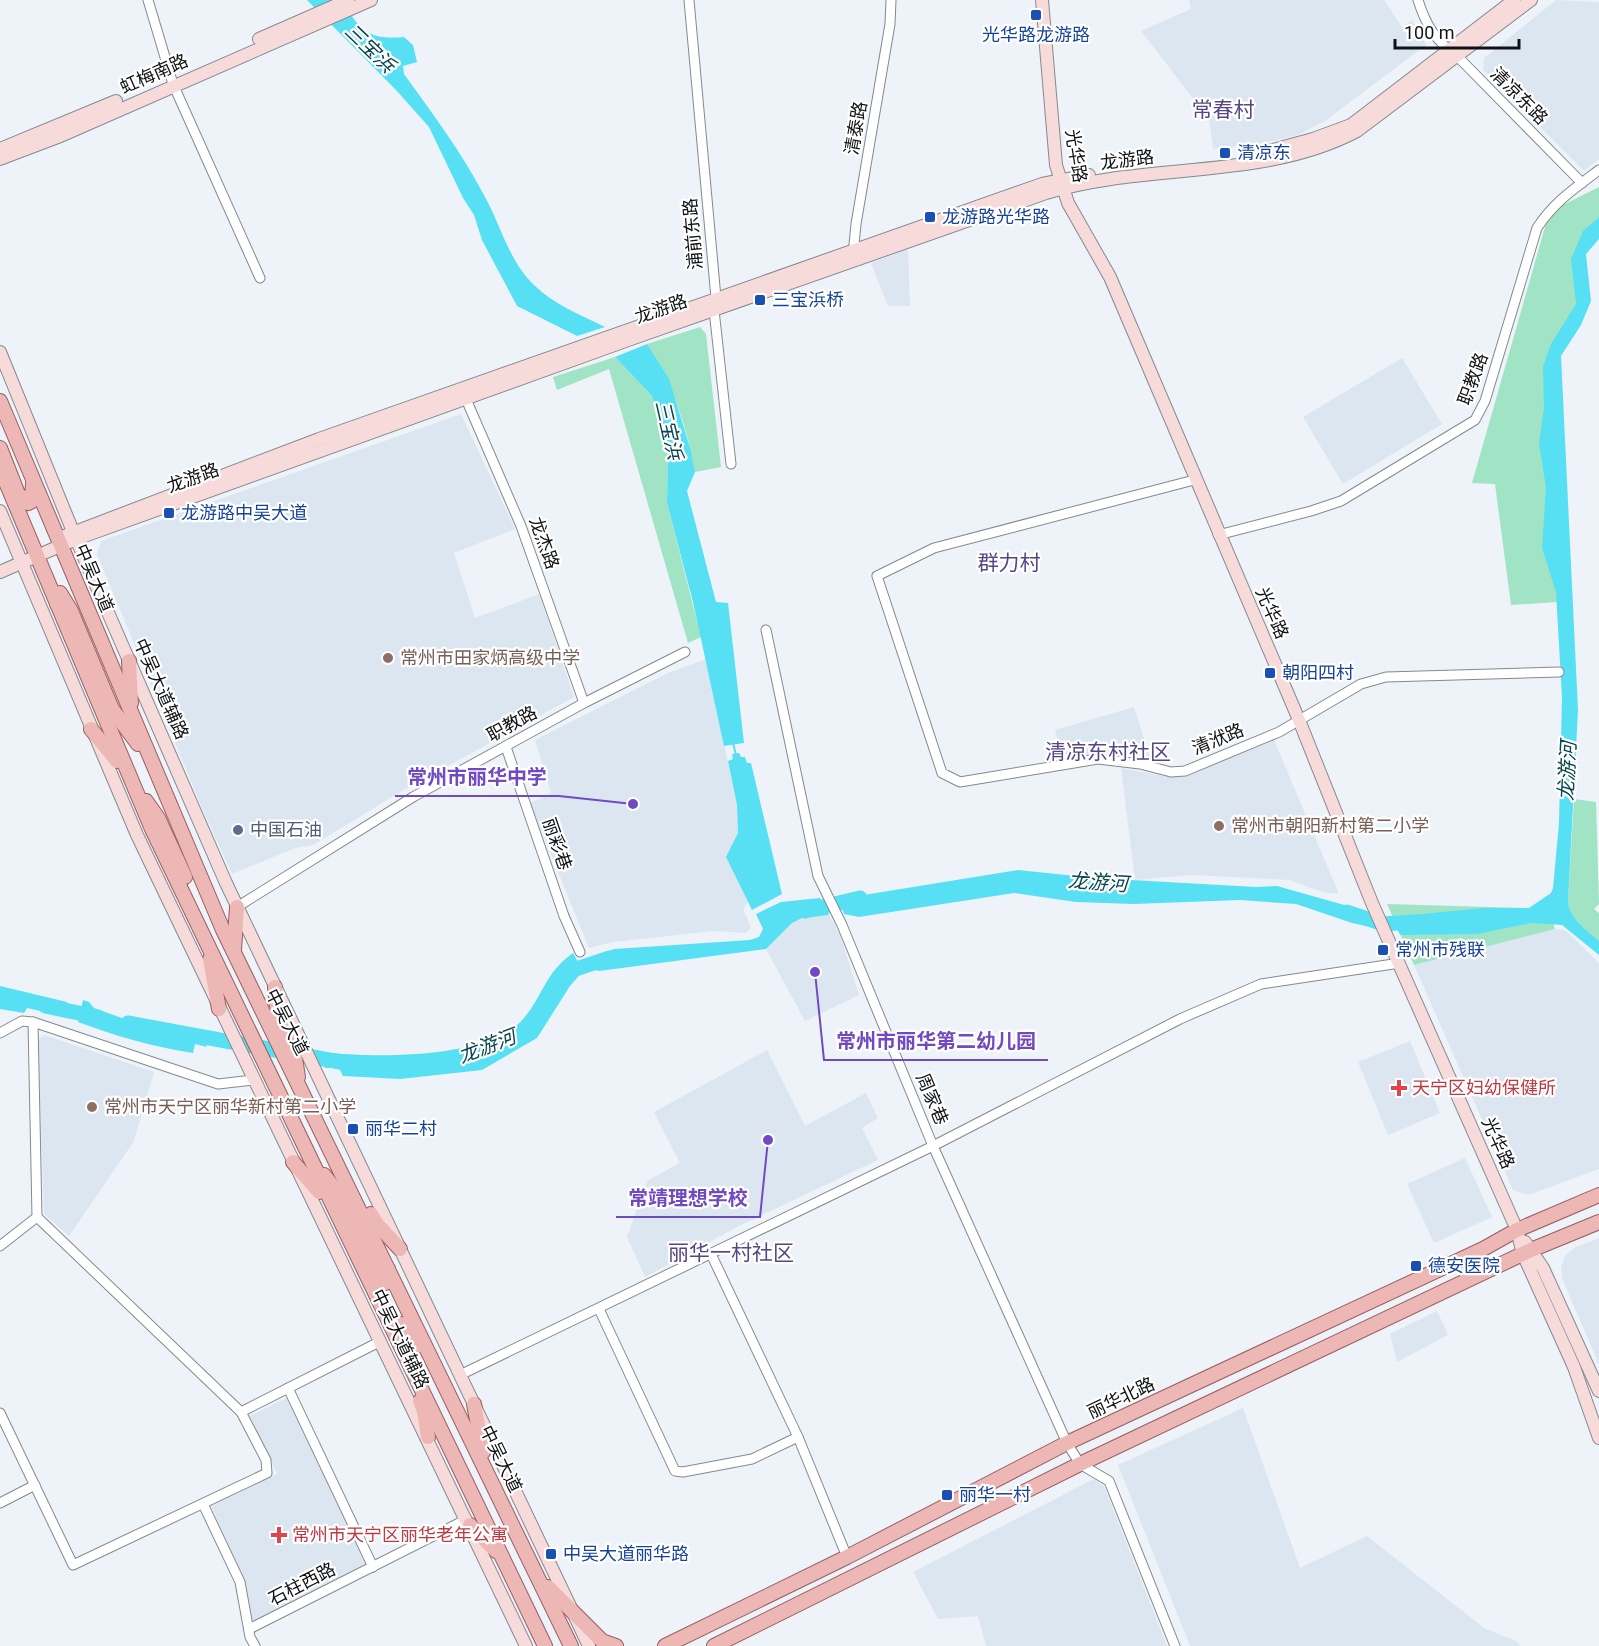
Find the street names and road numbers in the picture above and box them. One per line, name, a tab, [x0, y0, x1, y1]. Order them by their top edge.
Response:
street label: 虹梅南路	[117, 49, 191, 98]
street label: 清凉东路	[1486, 63, 1552, 129]
street label: 清泰路	[840, 100, 871, 156]
street label: 光华路	[1062, 128, 1091, 184]
street label: 龙游路	[1099, 146, 1155, 173]
street label: 浦前东路	[679, 197, 706, 271]
street label: 龙游路	[632, 290, 690, 327]
street label: 职教路	[1453, 350, 1492, 408]
street label: 龙游路	[164, 458, 222, 497]
street label: 龙杰路	[525, 514, 564, 572]
street label: 中吴大道	[71, 541, 118, 615]
street label: 光华路	[1252, 584, 1293, 642]
street label: 中吴大道辅路	[130, 635, 193, 742]
street label: 职教路	[483, 701, 540, 746]
street label: 清洑路	[1189, 719, 1247, 758]
street label: 丽彩巷	[539, 815, 576, 873]
street label: 中吴大道	[262, 985, 313, 1059]
street label: 周家巷	[912, 1070, 953, 1128]
street label: 光华路	[1478, 1114, 1519, 1172]
street label: 中吴大道辅路	[367, 1286, 434, 1392]
street label: 丽华北路	[1084, 1373, 1158, 1422]
street label: 中吴大道	[476, 1422, 527, 1496]
street label: 石柱西路	[265, 1558, 339, 1609]

